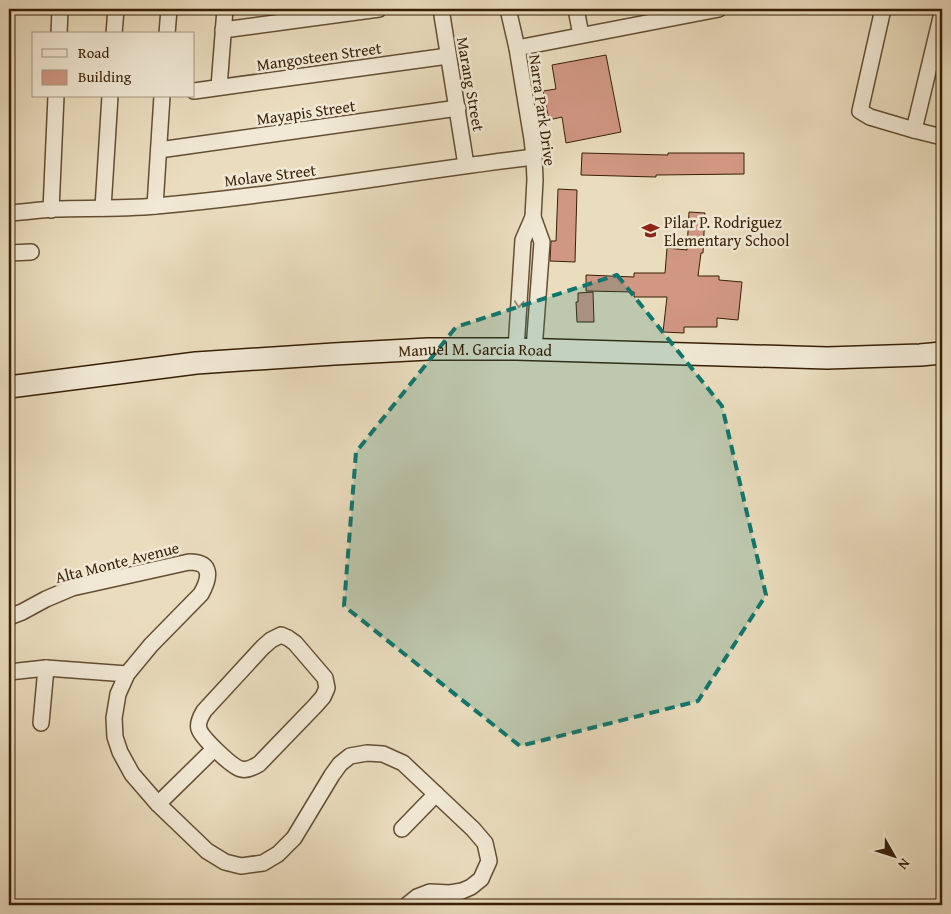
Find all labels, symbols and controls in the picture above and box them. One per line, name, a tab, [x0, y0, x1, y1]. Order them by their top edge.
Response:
legend	[32, 32, 195, 98]
street label: Mangosteen Street	[255, 35, 383, 77]
street label: Marang Street	[451, 35, 491, 134]
text: Road	[78, 42, 109, 63]
street label: Narra Park Drive	[523, 53, 563, 167]
text: Building	[78, 66, 132, 87]
street label: Mayapis Street	[255, 93, 357, 131]
street label: Molave Street	[223, 157, 318, 193]
place label: Pilar P. Rodriguez Elementary School	[664, 210, 790, 252]
school or university icon: Pilar P. Rodriguez Elementary School	[640, 221, 660, 241]
one-way arrow	[513, 300, 524, 308]
street label: Manuel M. Garcia Road	[397, 337, 553, 363]
street label: Alta Monte Avenue	[52, 535, 182, 589]
north arrow	[868, 832, 918, 882]
text: N	[893, 854, 915, 875]

